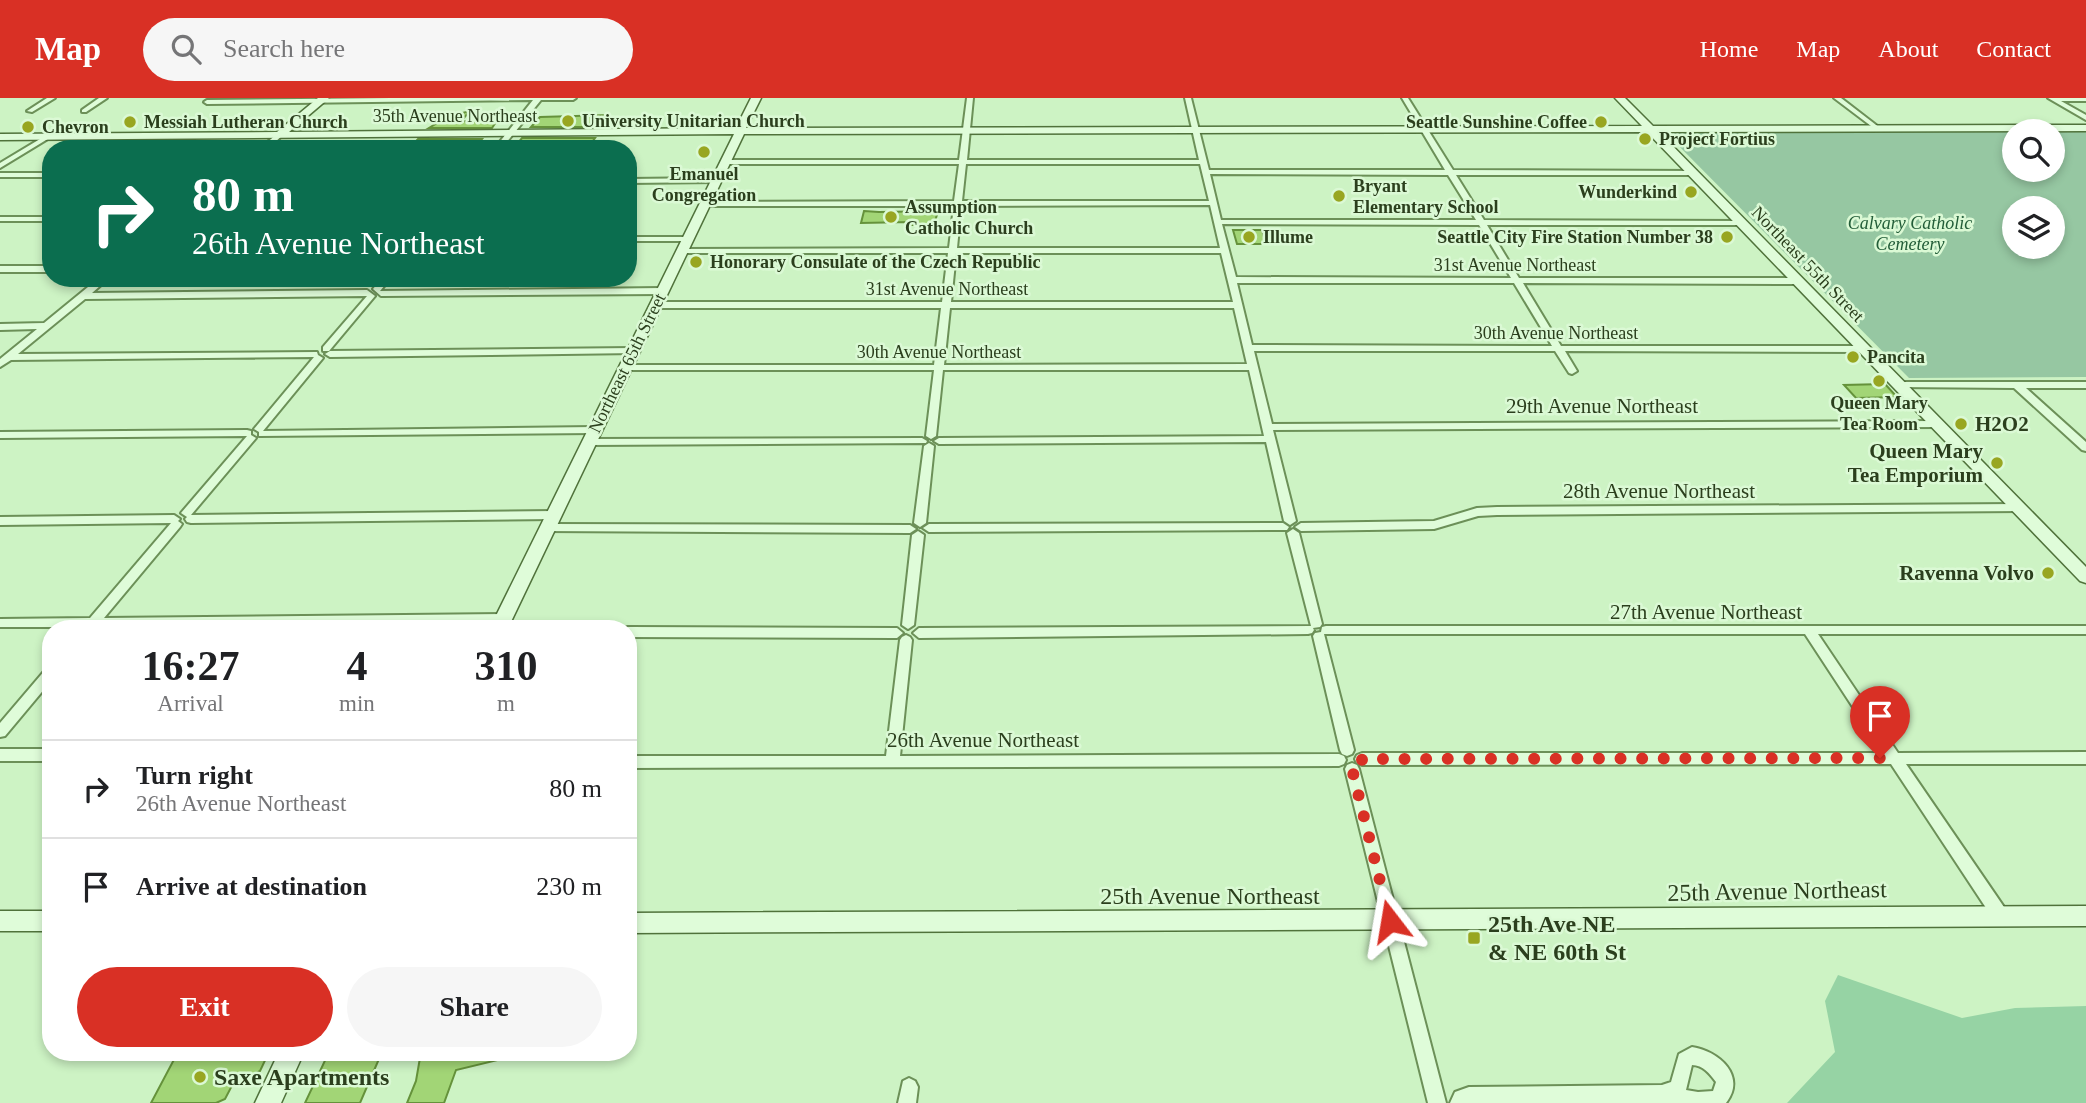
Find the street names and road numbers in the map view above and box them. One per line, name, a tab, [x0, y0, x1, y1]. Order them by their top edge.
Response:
street label: 35th Avenue Northeast	[373, 106, 537, 126]
street label: Northeast 55th Street	[1748, 202, 1868, 326]
street label: 31st Avenue Northeast	[1434, 255, 1596, 275]
street label: 31st Avenue Northeast	[866, 279, 1028, 299]
street label: Northeast 65th Street	[584, 290, 670, 436]
street label: 30th Avenue Northeast	[1474, 323, 1638, 343]
street label: 30th Avenue Northeast	[857, 342, 1021, 362]
street label: 29th Avenue Northeast	[1506, 394, 1698, 418]
street label: 28th Avenue Northeast	[1563, 479, 1755, 503]
street label: 27th Avenue Northeast	[1610, 600, 1802, 624]
street label: 26th Avenue Northeast	[887, 728, 1079, 752]
street label: 25th Avenue Northeast	[1667, 876, 1887, 906]
street label: 25th Avenue Northeast	[1100, 883, 1320, 909]

